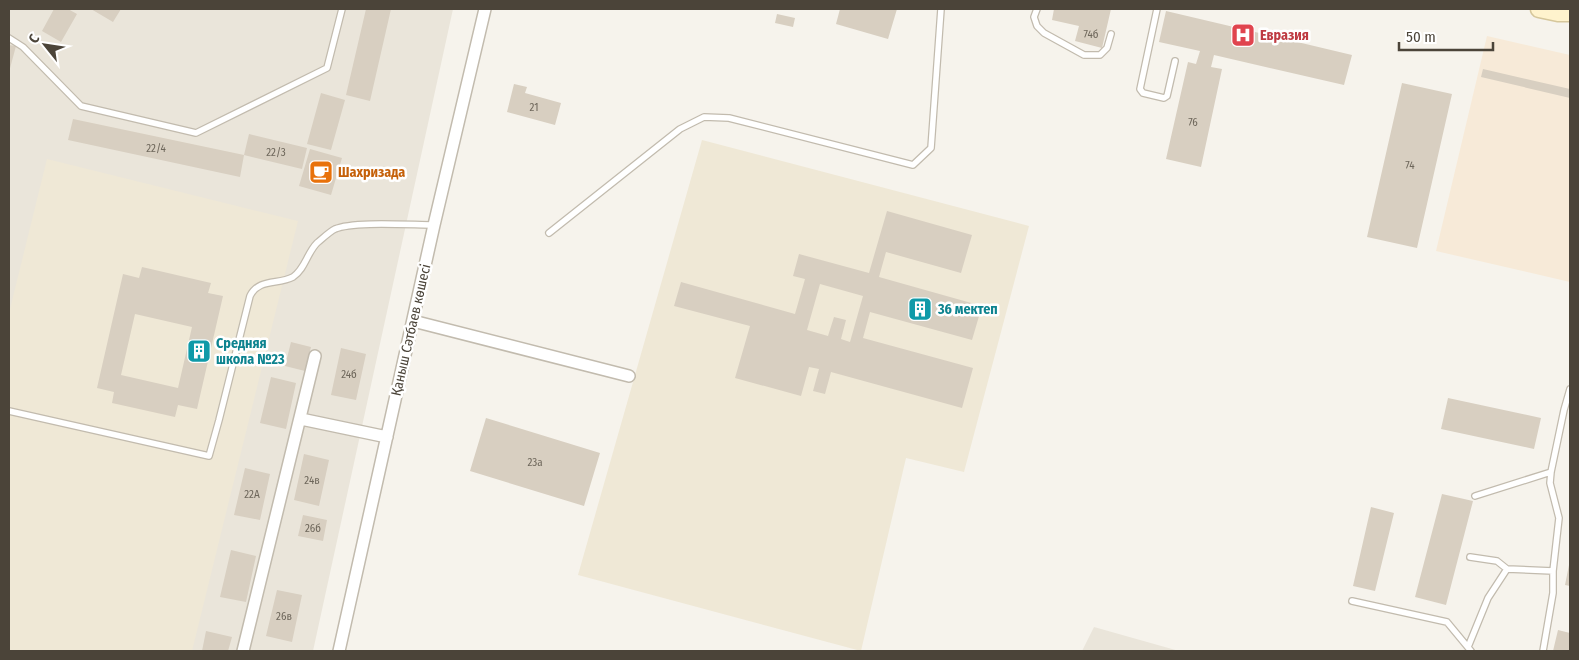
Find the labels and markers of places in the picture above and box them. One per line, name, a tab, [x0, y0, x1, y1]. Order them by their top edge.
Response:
hospital icon: Евразия	[1230, 22, 1256, 48]
place label: Евразия	[1260, 27, 1309, 44]
cafe icon: Шахризада	[308, 159, 334, 185]
place label: Шахризада	[338, 164, 405, 181]
building icon: 36 мектеп	[907, 296, 933, 322]
place label: 36 мектеп	[937, 301, 998, 318]
place label: Средняя школа №23	[216, 335, 285, 368]
building icon: Средняя школа №23	[186, 338, 212, 364]

